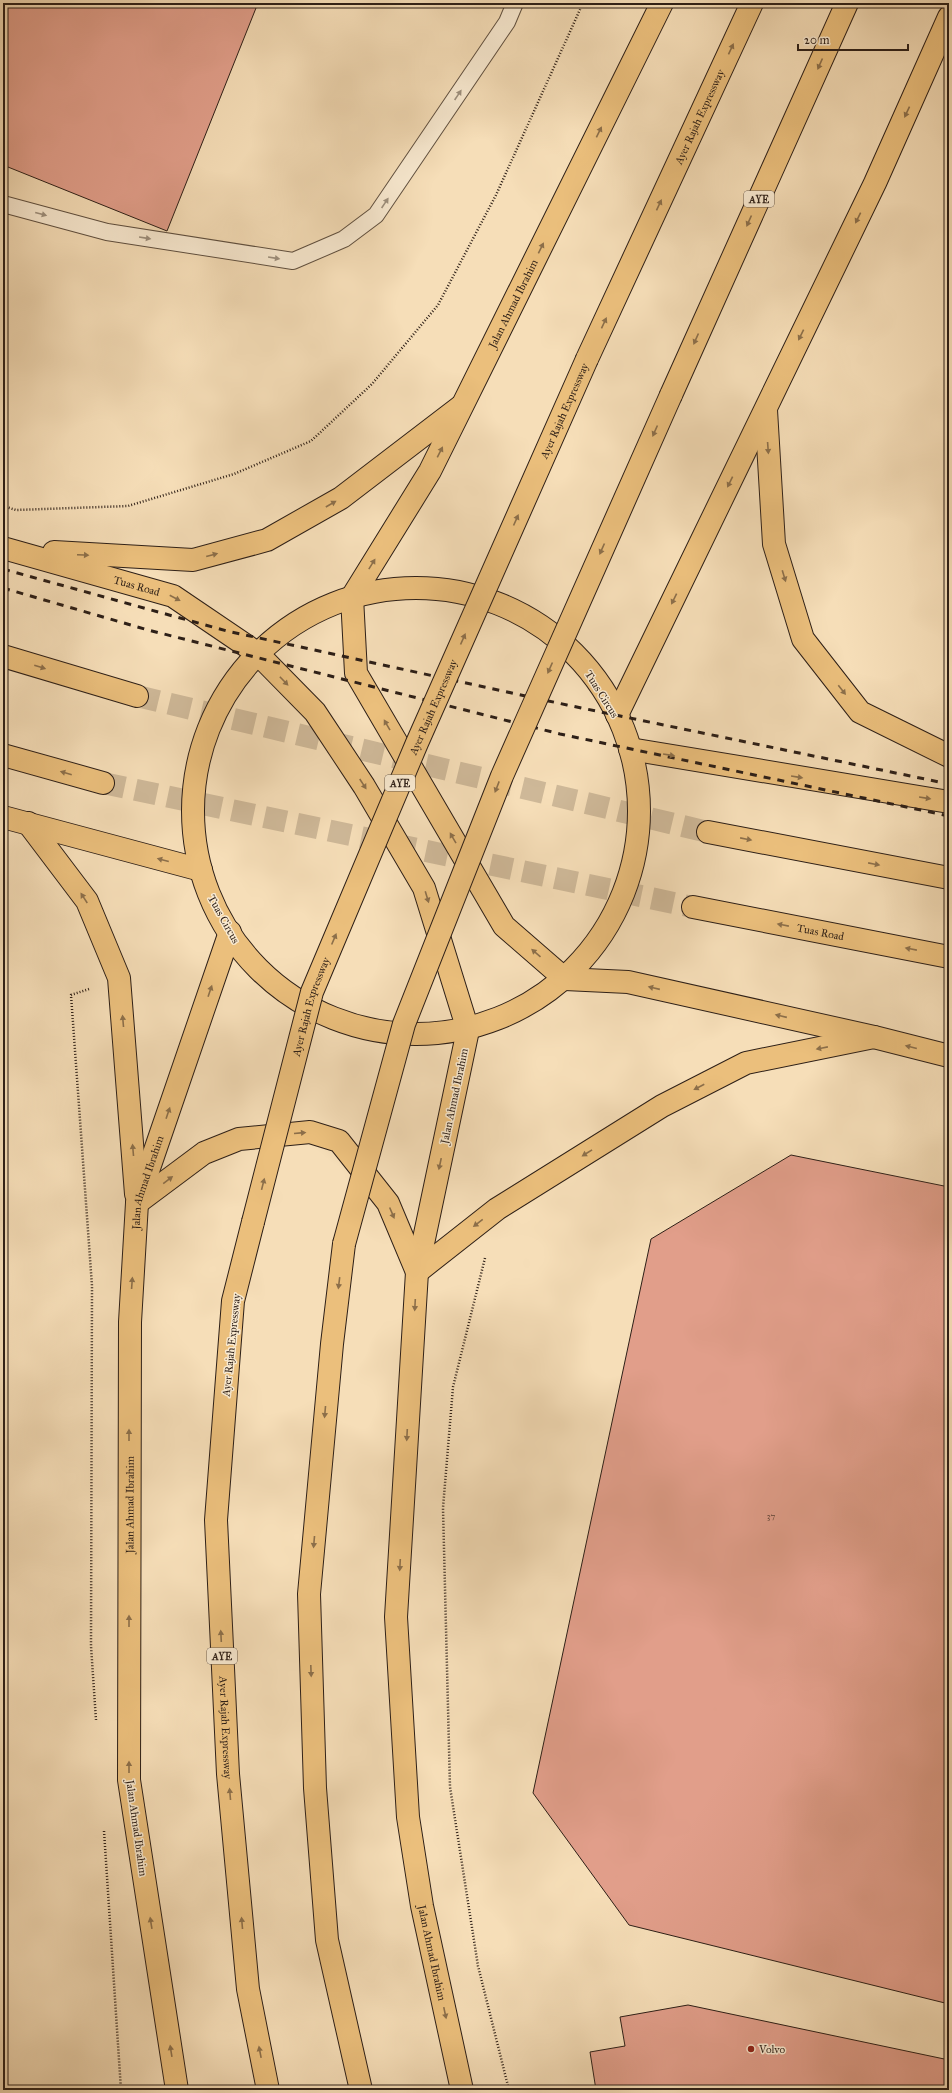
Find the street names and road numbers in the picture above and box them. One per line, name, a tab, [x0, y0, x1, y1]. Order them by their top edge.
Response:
street label: Ayer Rajah Expressway	[672, 67, 728, 167]
road number: AYE	[744, 191, 774, 207]
street label: Jalan Ahmad Ibrahim	[486, 257, 541, 352]
street label: Ayer Rajah Expressway	[537, 360, 592, 462]
street label: Tuas Road	[112, 574, 162, 599]
street label: Ayer Rajah Expressway	[406, 657, 461, 758]
street label: Tuas Circus	[582, 668, 621, 720]
road number: AYE	[385, 775, 415, 791]
street label: Tuas Circus	[205, 893, 242, 946]
street label: Tuas Road	[796, 921, 846, 943]
street label: Ayer Rajah Expressway	[290, 955, 333, 1059]
street label: Jalan Ahmad Ibrahim	[438, 1046, 472, 1146]
street label: Jalan Ahmad Ibrahim	[129, 1133, 167, 1231]
street label: Ayer Rajah Expressway	[220, 1292, 243, 1398]
street label: Jalan Ahmad Ibrahim	[123, 1455, 138, 1554]
road number: AYE	[207, 1648, 237, 1664]
street label: Ayer Rajah Expressway	[216, 1675, 235, 1781]
street label: Jalan Ahmad Ibrahim	[122, 1778, 150, 1878]
street label: Jalan Ahmad Ibrahim	[414, 1903, 449, 2003]

